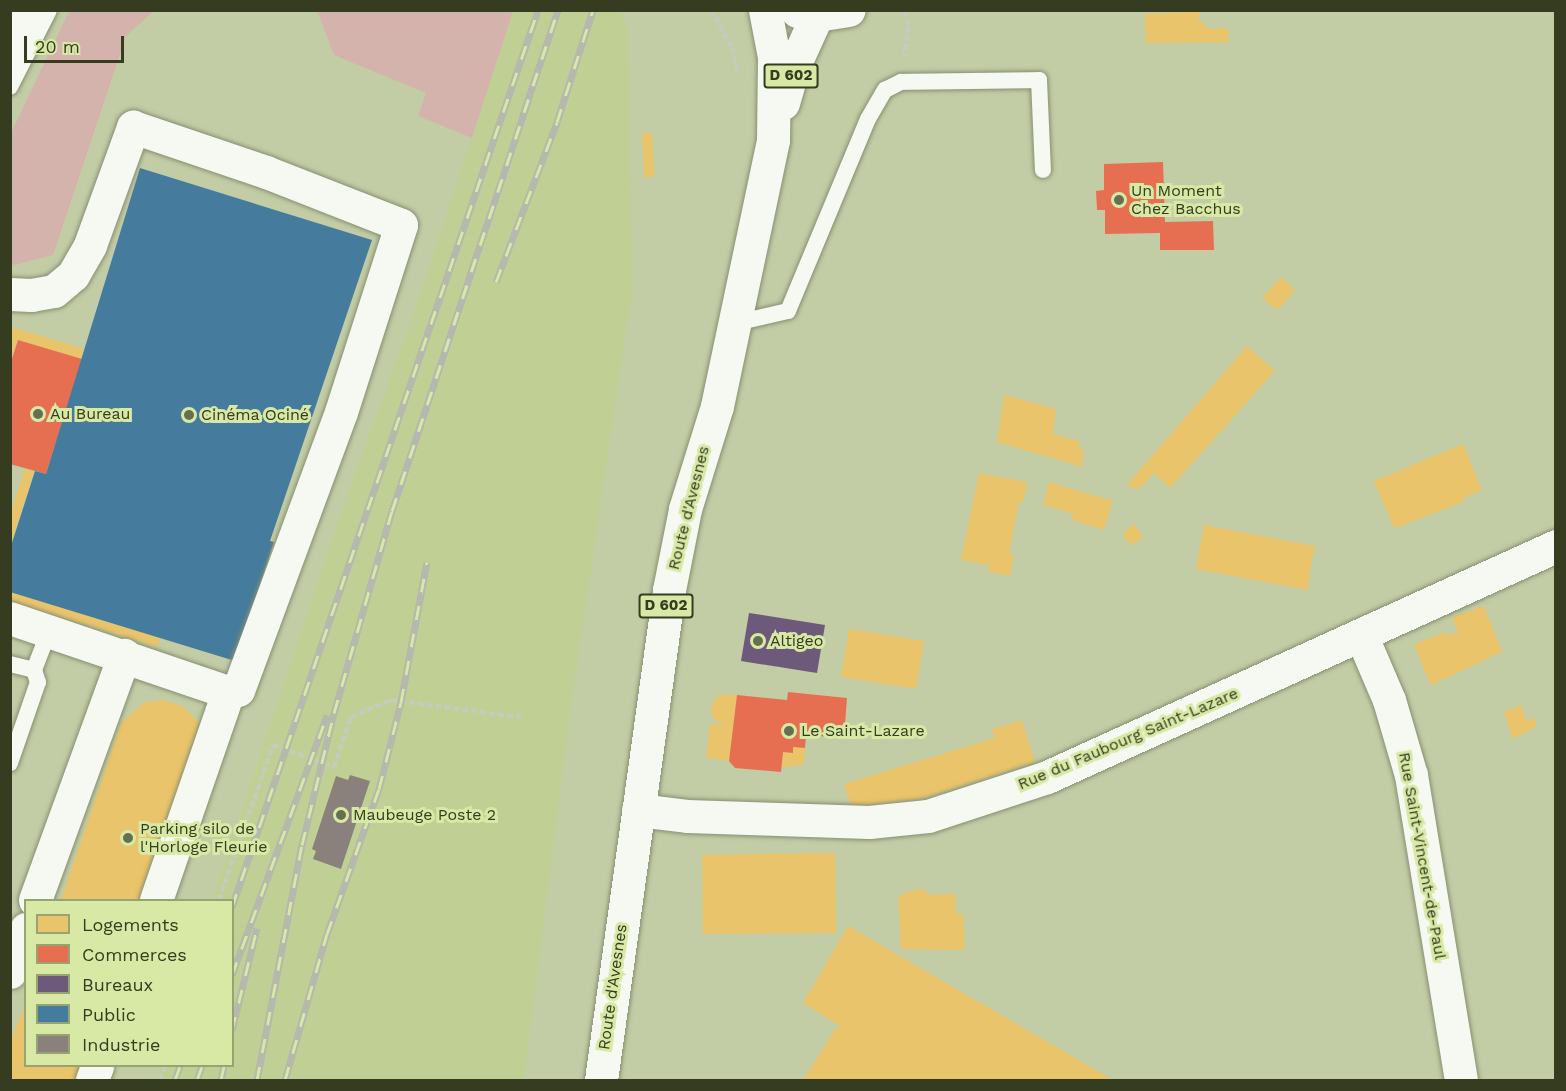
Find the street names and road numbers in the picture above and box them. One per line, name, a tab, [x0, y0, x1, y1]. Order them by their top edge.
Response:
road number: D 602	[762, 64, 820, 88]
street label: Route d'Avesnes	[664, 444, 714, 572]
road number: D 602	[638, 594, 694, 618]
street label: Rue du Faubourg Saint-Lazare	[1015, 684, 1241, 794]
street label: Rue Saint-Vincent-de-Paul	[1394, 751, 1450, 961]
street label: Route d'Avesnes	[595, 923, 631, 1051]

